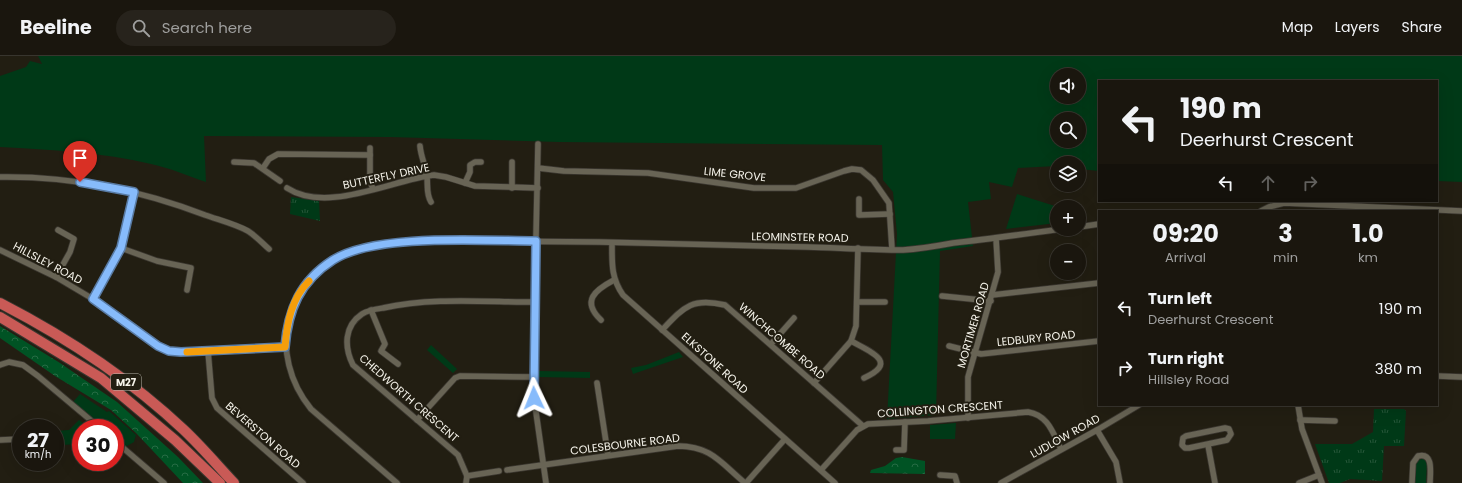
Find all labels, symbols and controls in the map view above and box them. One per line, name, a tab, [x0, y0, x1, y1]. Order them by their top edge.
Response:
search box	[116, 10, 396, 46]
text: Beeline	[20, 14, 92, 41]
icon: search	[130, 17, 152, 39]
text: Search here	[162, 17, 252, 38]
text: Map	[1282, 17, 1313, 37]
text: Layers	[1335, 17, 1379, 37]
text: Share	[1401, 17, 1442, 37]
map controls	[1050, 68, 1086, 280]
button: sound	[1050, 68, 1086, 104]
text: 190 m	[1180, 89, 1262, 128]
icon: left	[1114, 96, 1166, 148]
button: search	[1050, 112, 1086, 148]
text: Deerhurst Crescent	[1180, 127, 1354, 152]
pin	[63, 141, 97, 182]
icon: arrive	[69, 147, 91, 169]
button: layers	[1050, 156, 1086, 192]
street label: BUTTERFLY DRIVE	[341, 159, 431, 193]
street label: LIME GROVE	[703, 163, 767, 185]
icon: left	[1215, 172, 1237, 194]
icon: ahead	[1257, 172, 1279, 194]
icon: right	[1299, 172, 1321, 194]
button: +	[1050, 200, 1086, 236]
text: 09:20	[1152, 217, 1219, 250]
text: 3	[1278, 217, 1293, 250]
text: 1.0	[1352, 217, 1384, 250]
street label: LEOMINSTER ROAD	[751, 228, 849, 246]
street label: HILLSLEY ROAD	[10, 238, 86, 288]
button: −	[1050, 244, 1086, 280]
text: Arrival	[1165, 248, 1206, 267]
text: min	[1273, 248, 1298, 267]
text: km	[1358, 248, 1378, 267]
street label: MORTIMER ROAD	[953, 280, 993, 370]
text: Turn left	[1148, 288, 1212, 309]
icon: left	[1114, 297, 1136, 319]
text: 190 m	[1379, 298, 1422, 319]
street label: WINCHCOMBE ROAD	[735, 299, 829, 383]
text: Deerhurst Crescent	[1148, 310, 1273, 329]
street label: LEDBURY ROAD	[996, 326, 1076, 350]
street label: ELKSTONE ROAD	[678, 329, 752, 397]
text: Turn right	[1148, 348, 1224, 369]
street label: CHEDWORTH CRESCENT	[356, 350, 462, 446]
icon: right	[1114, 357, 1136, 379]
text: 380 m	[1375, 358, 1422, 379]
text: Hillsley Road	[1148, 370, 1229, 389]
road number: M27	[111, 374, 141, 390]
position arrow	[513, 377, 555, 419]
street label: COLLINGTON CRESCENT	[877, 397, 1003, 421]
street label: BEVERSTON ROAD	[222, 398, 304, 472]
street label: LUDLOW ROAD	[1027, 410, 1103, 462]
speed limit sign: 30	[72, 419, 124, 471]
text: 27	[27, 426, 49, 454]
street label: COLESBOURNE ROAD	[569, 429, 681, 459]
text: km/h	[25, 447, 51, 462]

